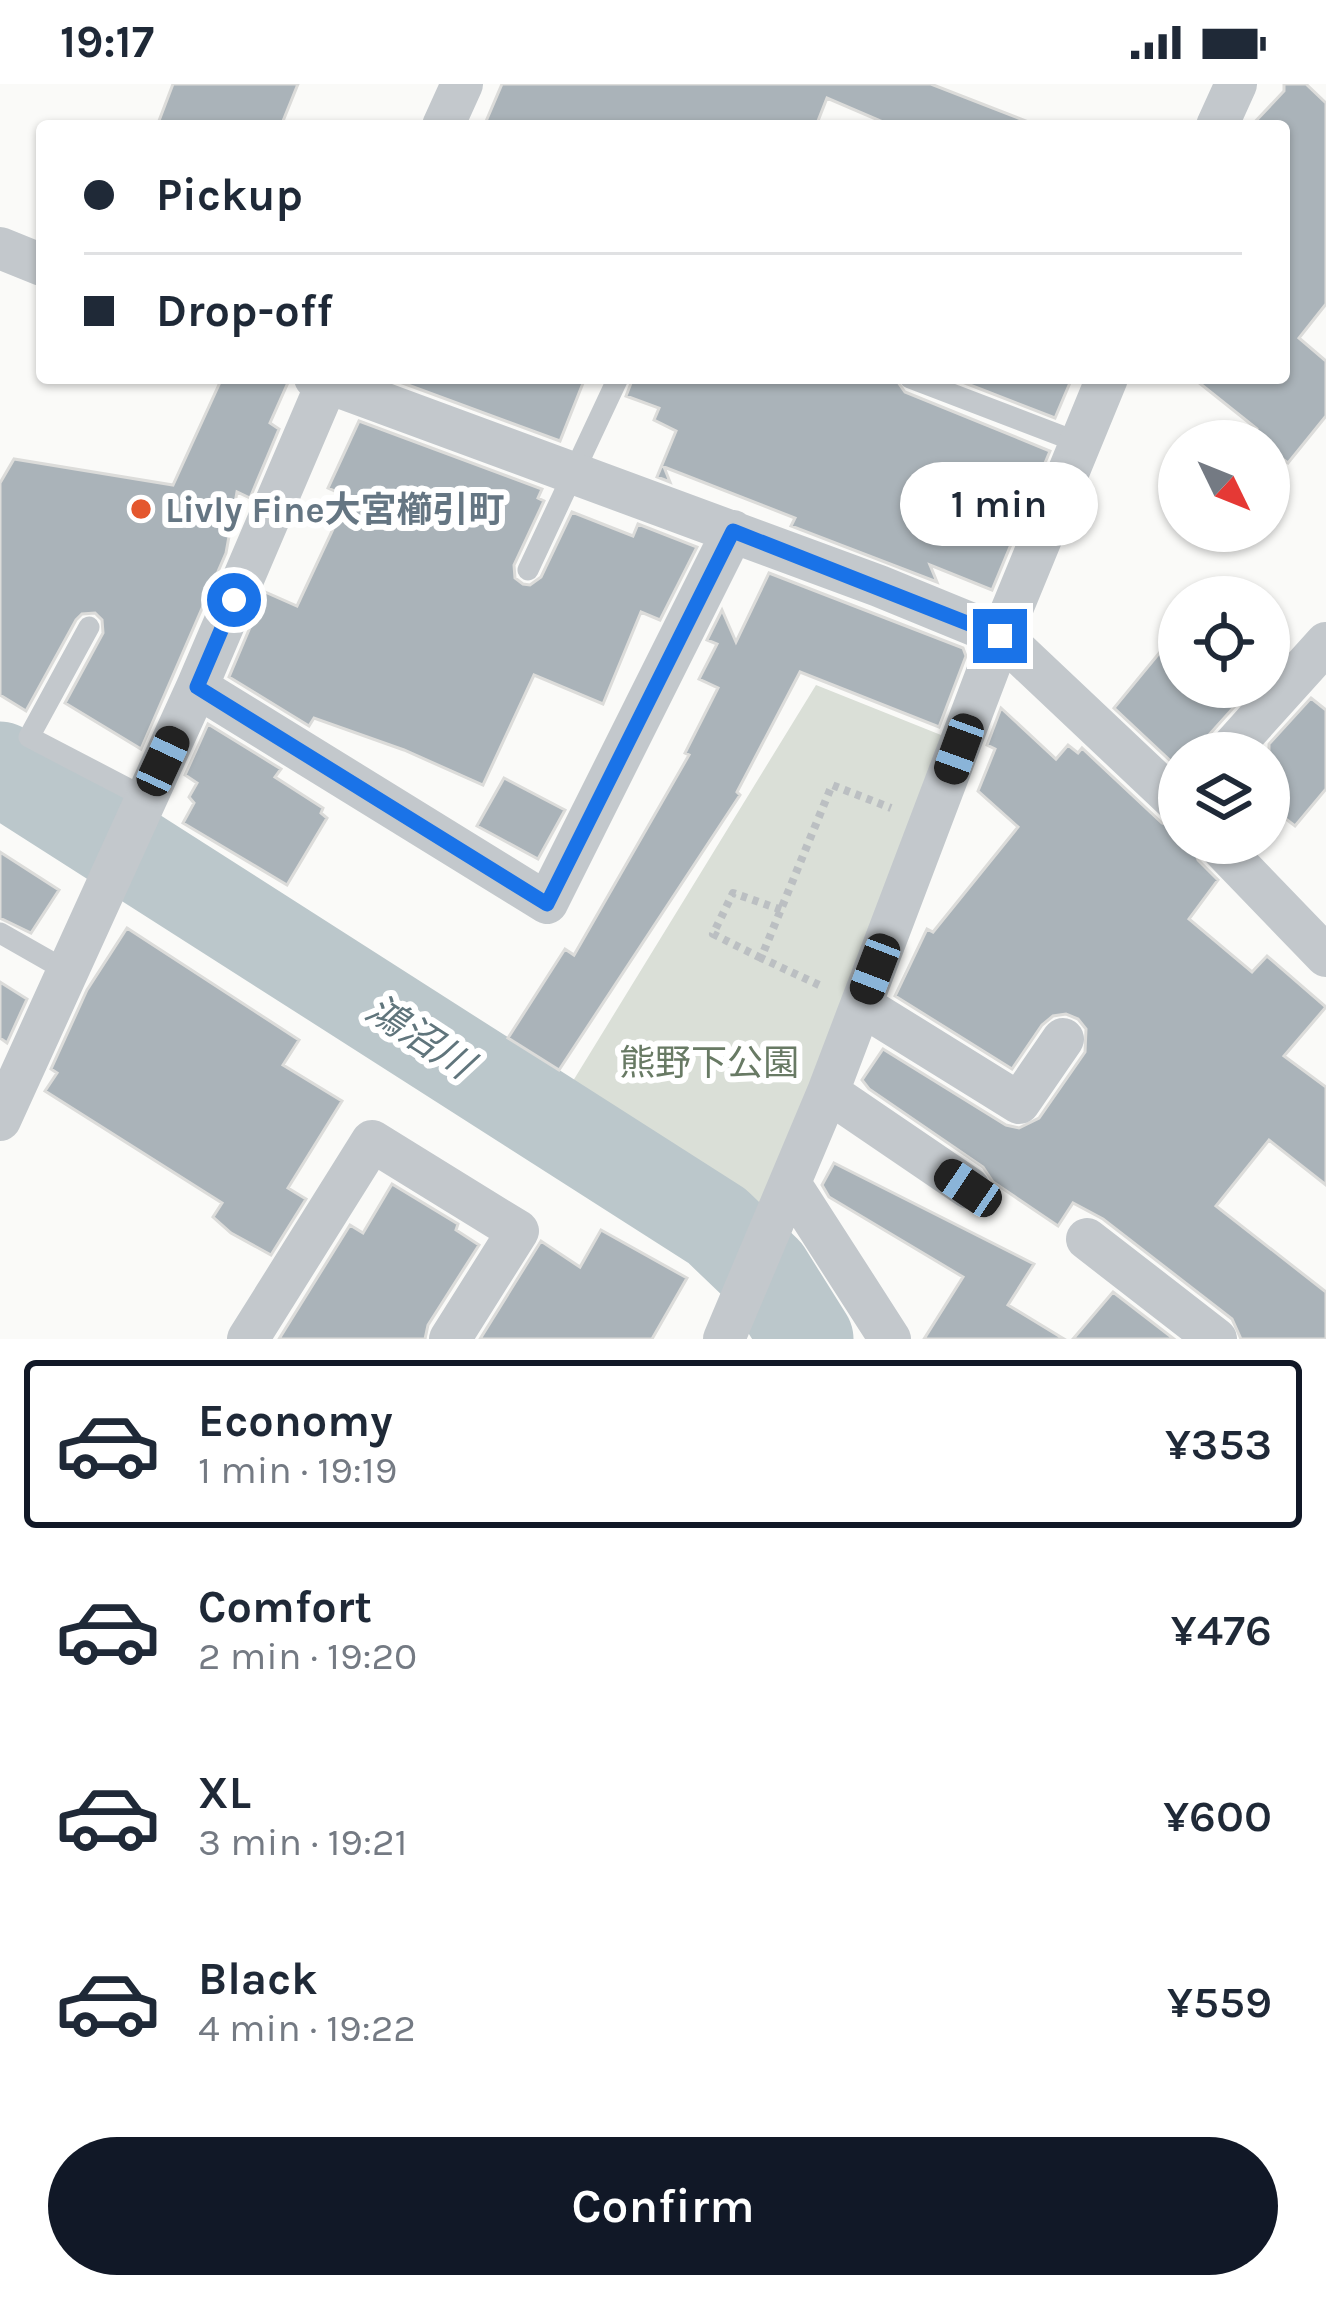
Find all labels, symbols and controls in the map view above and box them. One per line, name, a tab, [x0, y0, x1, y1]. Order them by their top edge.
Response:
text: 19:17	[60, 16, 154, 68]
text: Pickup	[156, 169, 303, 221]
text: Drop-off	[156, 285, 333, 337]
north arrow	[1158, 420, 1290, 552]
map controls	[1158, 420, 1290, 864]
callout: 1 min	[901, 462, 1099, 546]
text: 1 min	[951, 481, 1047, 527]
place label: Livly Fine大宮櫛引町	[165, 489, 504, 532]
marker: Livly Fine大宮櫛引町	[128, 496, 154, 522]
route start	[207, 573, 261, 627]
button: locate	[1158, 576, 1290, 708]
route end	[973, 609, 1027, 663]
car	[930, 709, 988, 789]
car	[131, 721, 195, 801]
button: layers	[1158, 732, 1290, 864]
car	[845, 929, 905, 1009]
water label: 鴻沼川	[358, 986, 484, 1090]
park label: 熊野下公園	[619, 1042, 799, 1084]
car	[928, 1153, 1008, 1223]
icon: car	[54, 1390, 162, 1498]
text: Economy	[198, 1395, 393, 1447]
text: ¥353	[1165, 1418, 1272, 1470]
text: 1 min · 19:19	[198, 1447, 397, 1493]
icon: car	[54, 1576, 162, 1684]
text: Comfort	[198, 1581, 372, 1633]
text: ¥476	[1171, 1604, 1272, 1656]
text: 2 min · 19:20	[198, 1633, 417, 1679]
icon: car	[54, 1762, 162, 1870]
text: XL	[198, 1767, 251, 1819]
text: ¥600	[1163, 1790, 1272, 1842]
text: 3 min · 19:21	[198, 1819, 407, 1865]
icon: car	[54, 1948, 162, 2056]
text: Black	[198, 1953, 318, 2005]
text: ¥559	[1167, 1976, 1272, 2028]
text: 4 min · 19:22	[198, 2005, 416, 2051]
button: Confirm	[48, 2137, 1278, 2275]

